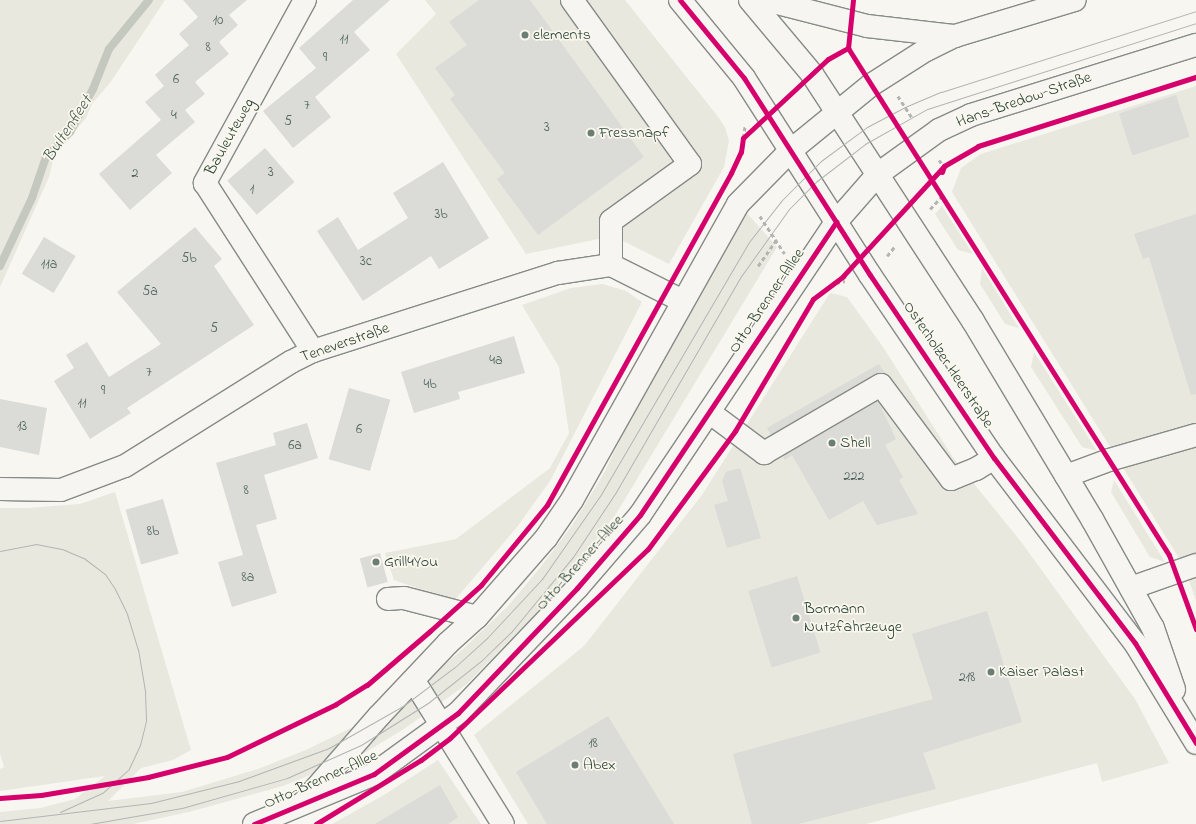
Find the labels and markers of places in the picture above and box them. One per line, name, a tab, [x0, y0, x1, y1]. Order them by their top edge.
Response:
place label: elements	[533, 25, 591, 45]
marker: elements	[520, 30, 530, 40]
place label: Fressnapf	[599, 123, 669, 143]
marker: Fressnapf	[586, 128, 596, 138]
place label: Shell	[840, 433, 870, 453]
marker: Shell	[827, 438, 837, 448]
place label: Grill4You	[384, 552, 438, 572]
marker: Grill4You	[371, 557, 381, 567]
place label: Bormann Nutzfahrzeuge	[804, 599, 902, 637]
marker: Bormann Nutzfahrzeuge	[791, 613, 801, 623]
place label: Kaiser Palast	[999, 662, 1084, 682]
marker: Kaiser Palast	[986, 667, 996, 677]
place label: Abex	[583, 755, 616, 775]
marker: Abex	[570, 760, 580, 770]

